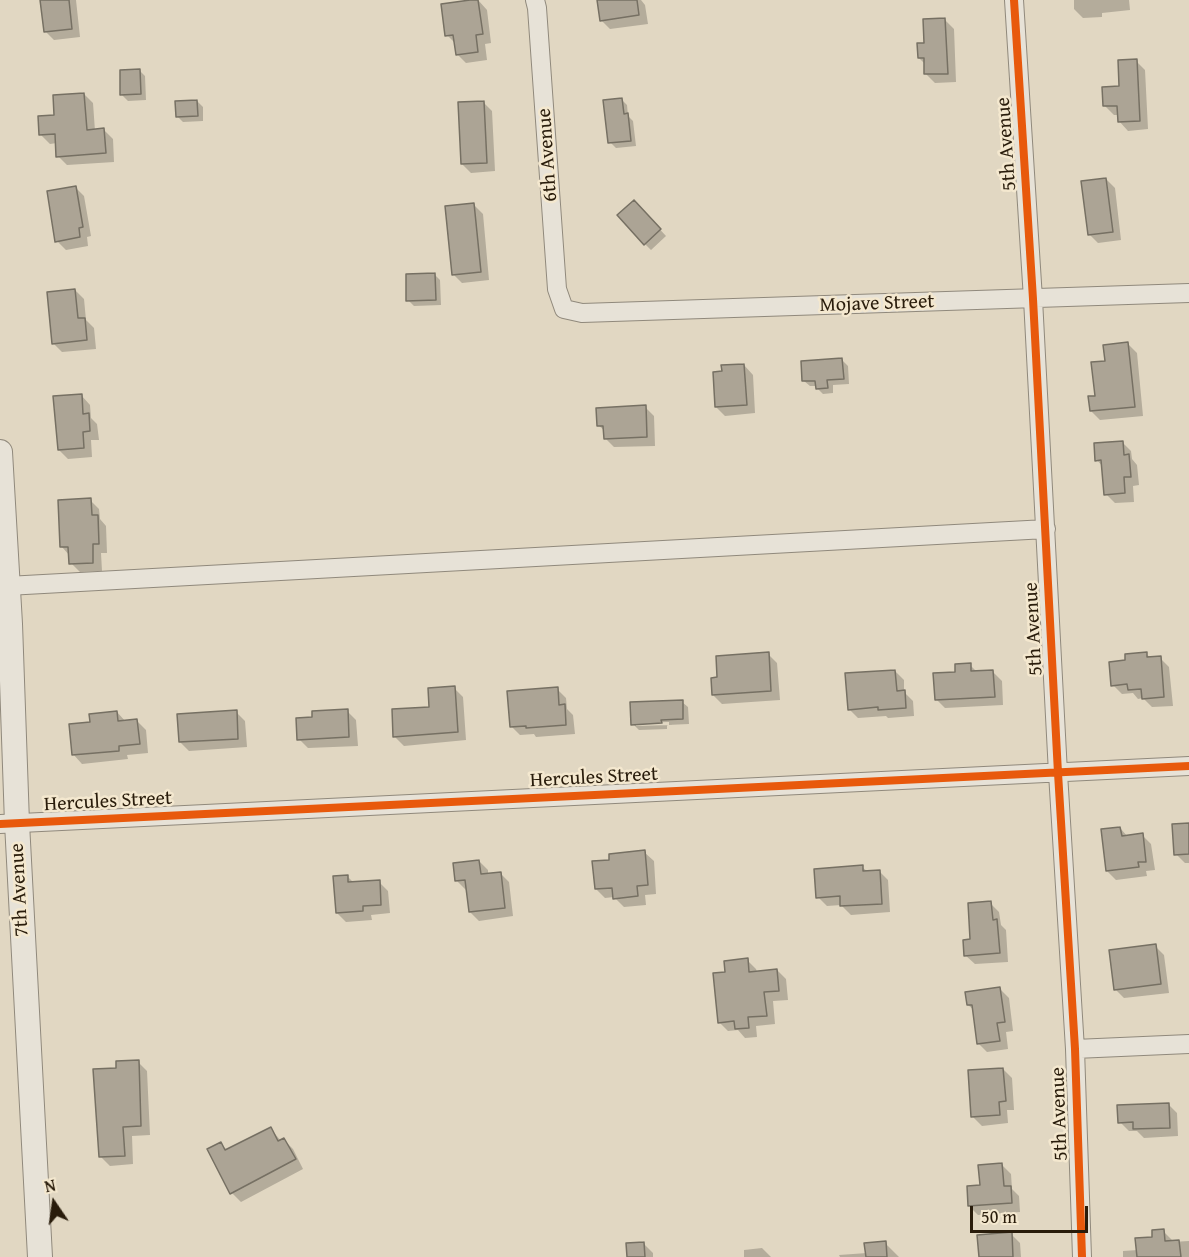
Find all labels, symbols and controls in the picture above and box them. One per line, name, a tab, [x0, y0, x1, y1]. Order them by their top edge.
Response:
street label: 5th Avenue	[992, 96, 1022, 192]
street label: 6th Avenue	[533, 107, 563, 203]
street label: Mojave Street	[819, 290, 935, 318]
street label: 5th Avenue	[1020, 582, 1048, 676]
street label: Hercules Street	[529, 763, 659, 793]
street label: Hercules Street	[43, 787, 173, 817]
street label: 7th Avenue	[6, 843, 34, 937]
street label: 5th Avenue	[1046, 1067, 1074, 1161]
north arrow	[24, 1173, 84, 1233]
text: N	[42, 1173, 58, 1198]
scale bar	[973, 1194, 1092, 1232]
text: 50 m	[981, 1203, 1017, 1230]

